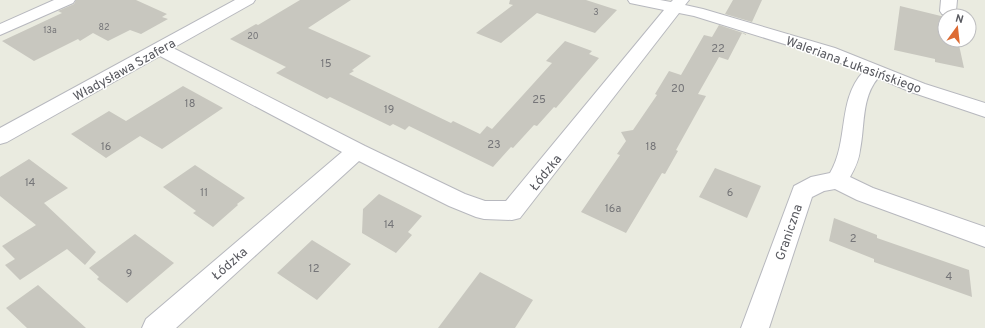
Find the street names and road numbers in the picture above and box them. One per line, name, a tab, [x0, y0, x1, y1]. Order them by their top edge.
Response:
street label: Waleriana Łukasińskiego	[783, 34, 923, 98]
street label: Władysława Szafera	[71, 36, 179, 106]
street label: Łódzka	[527, 152, 566, 195]
street label: Graniczna	[773, 202, 807, 263]
street label: Łódzka	[209, 245, 251, 284]

